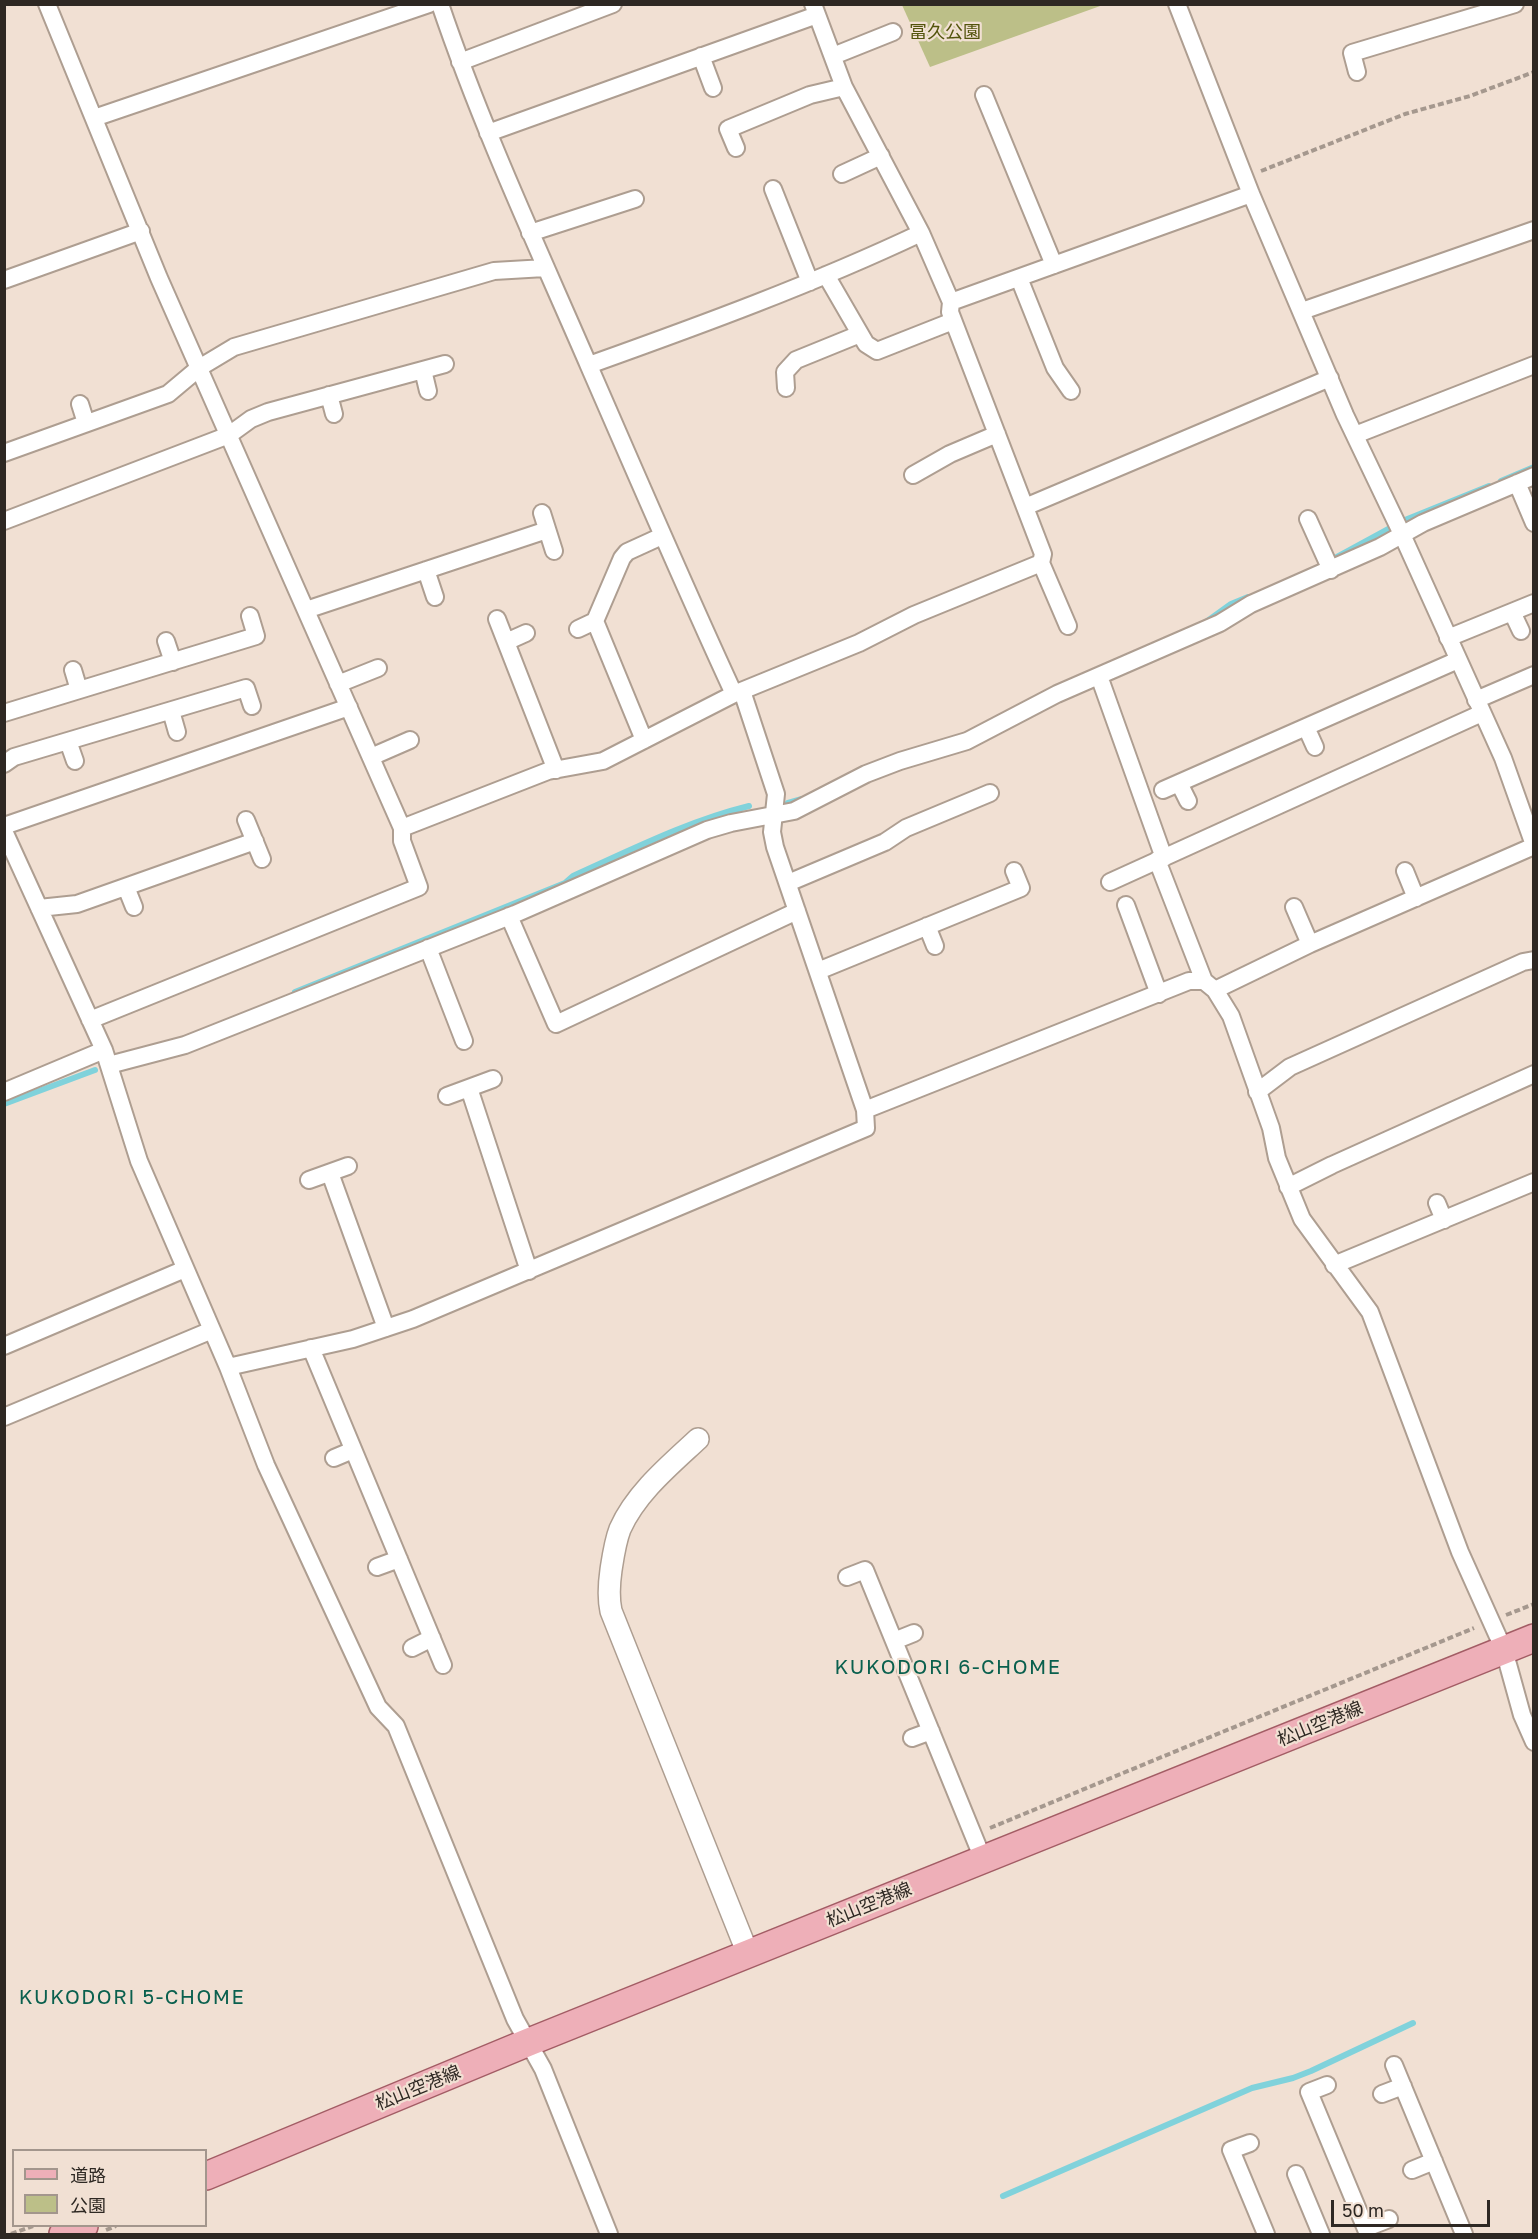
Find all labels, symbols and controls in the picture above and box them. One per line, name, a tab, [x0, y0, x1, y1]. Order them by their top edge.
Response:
park label: 冨久公園	[909, 21, 981, 43]
district label: KUKODORI 6-CHOME	[835, 1656, 1061, 1680]
street label: 松山空港線	[1274, 1697, 1366, 1751]
street label: 松山空港線	[823, 1878, 915, 1932]
district label: KUKODORI 5-CHOME	[19, 1986, 245, 2010]
street label: 松山空港線	[372, 2061, 464, 2115]
legend	[12, 2149, 207, 2227]
text: 道路	[70, 2164, 106, 2186]
scale bar	[1334, 2188, 1493, 2226]
text: 公園	[70, 2194, 106, 2216]
text: 50 m	[1342, 2199, 1384, 2221]

